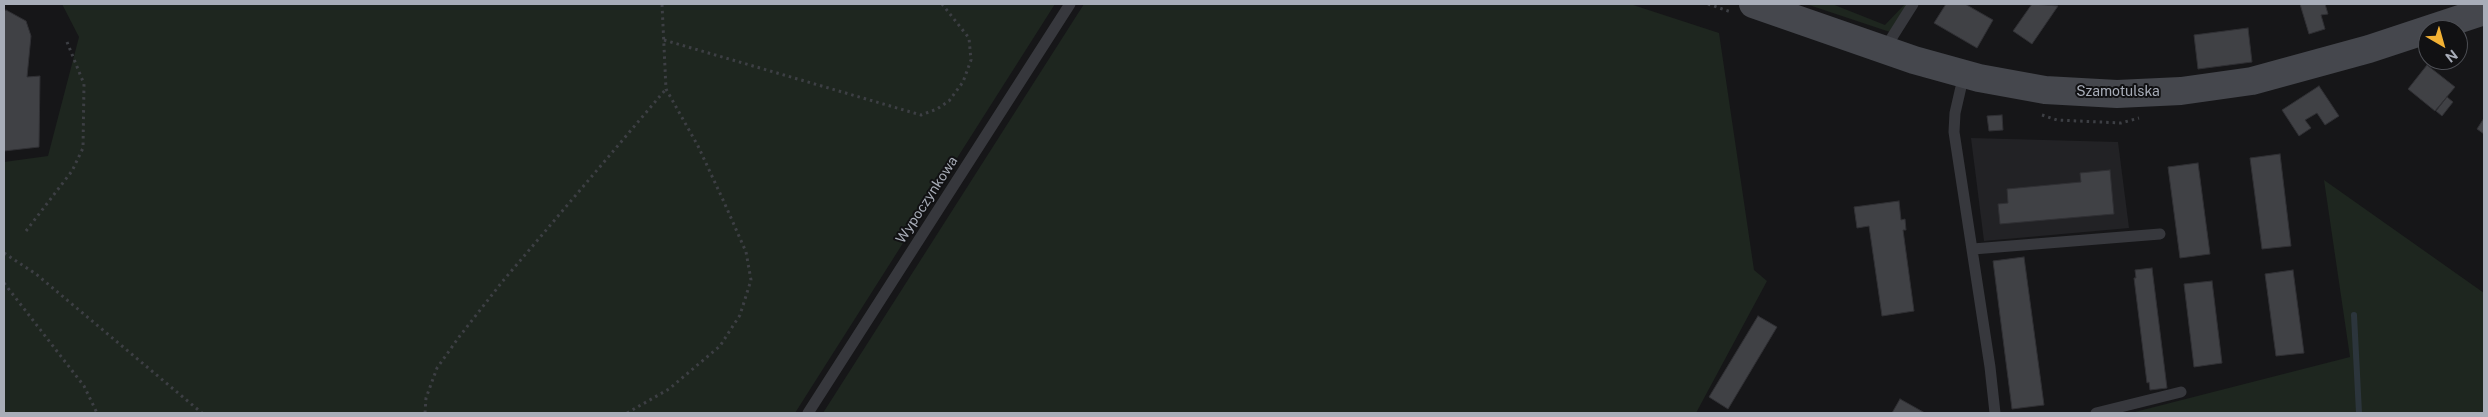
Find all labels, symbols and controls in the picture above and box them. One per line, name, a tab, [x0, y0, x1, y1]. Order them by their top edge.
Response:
north arrow	[2418, 20, 2468, 70]
text: N	[2442, 46, 2461, 66]
street label: Szamotulska	[2076, 84, 2160, 100]
street label: Wypoczynkowa	[893, 153, 961, 247]

